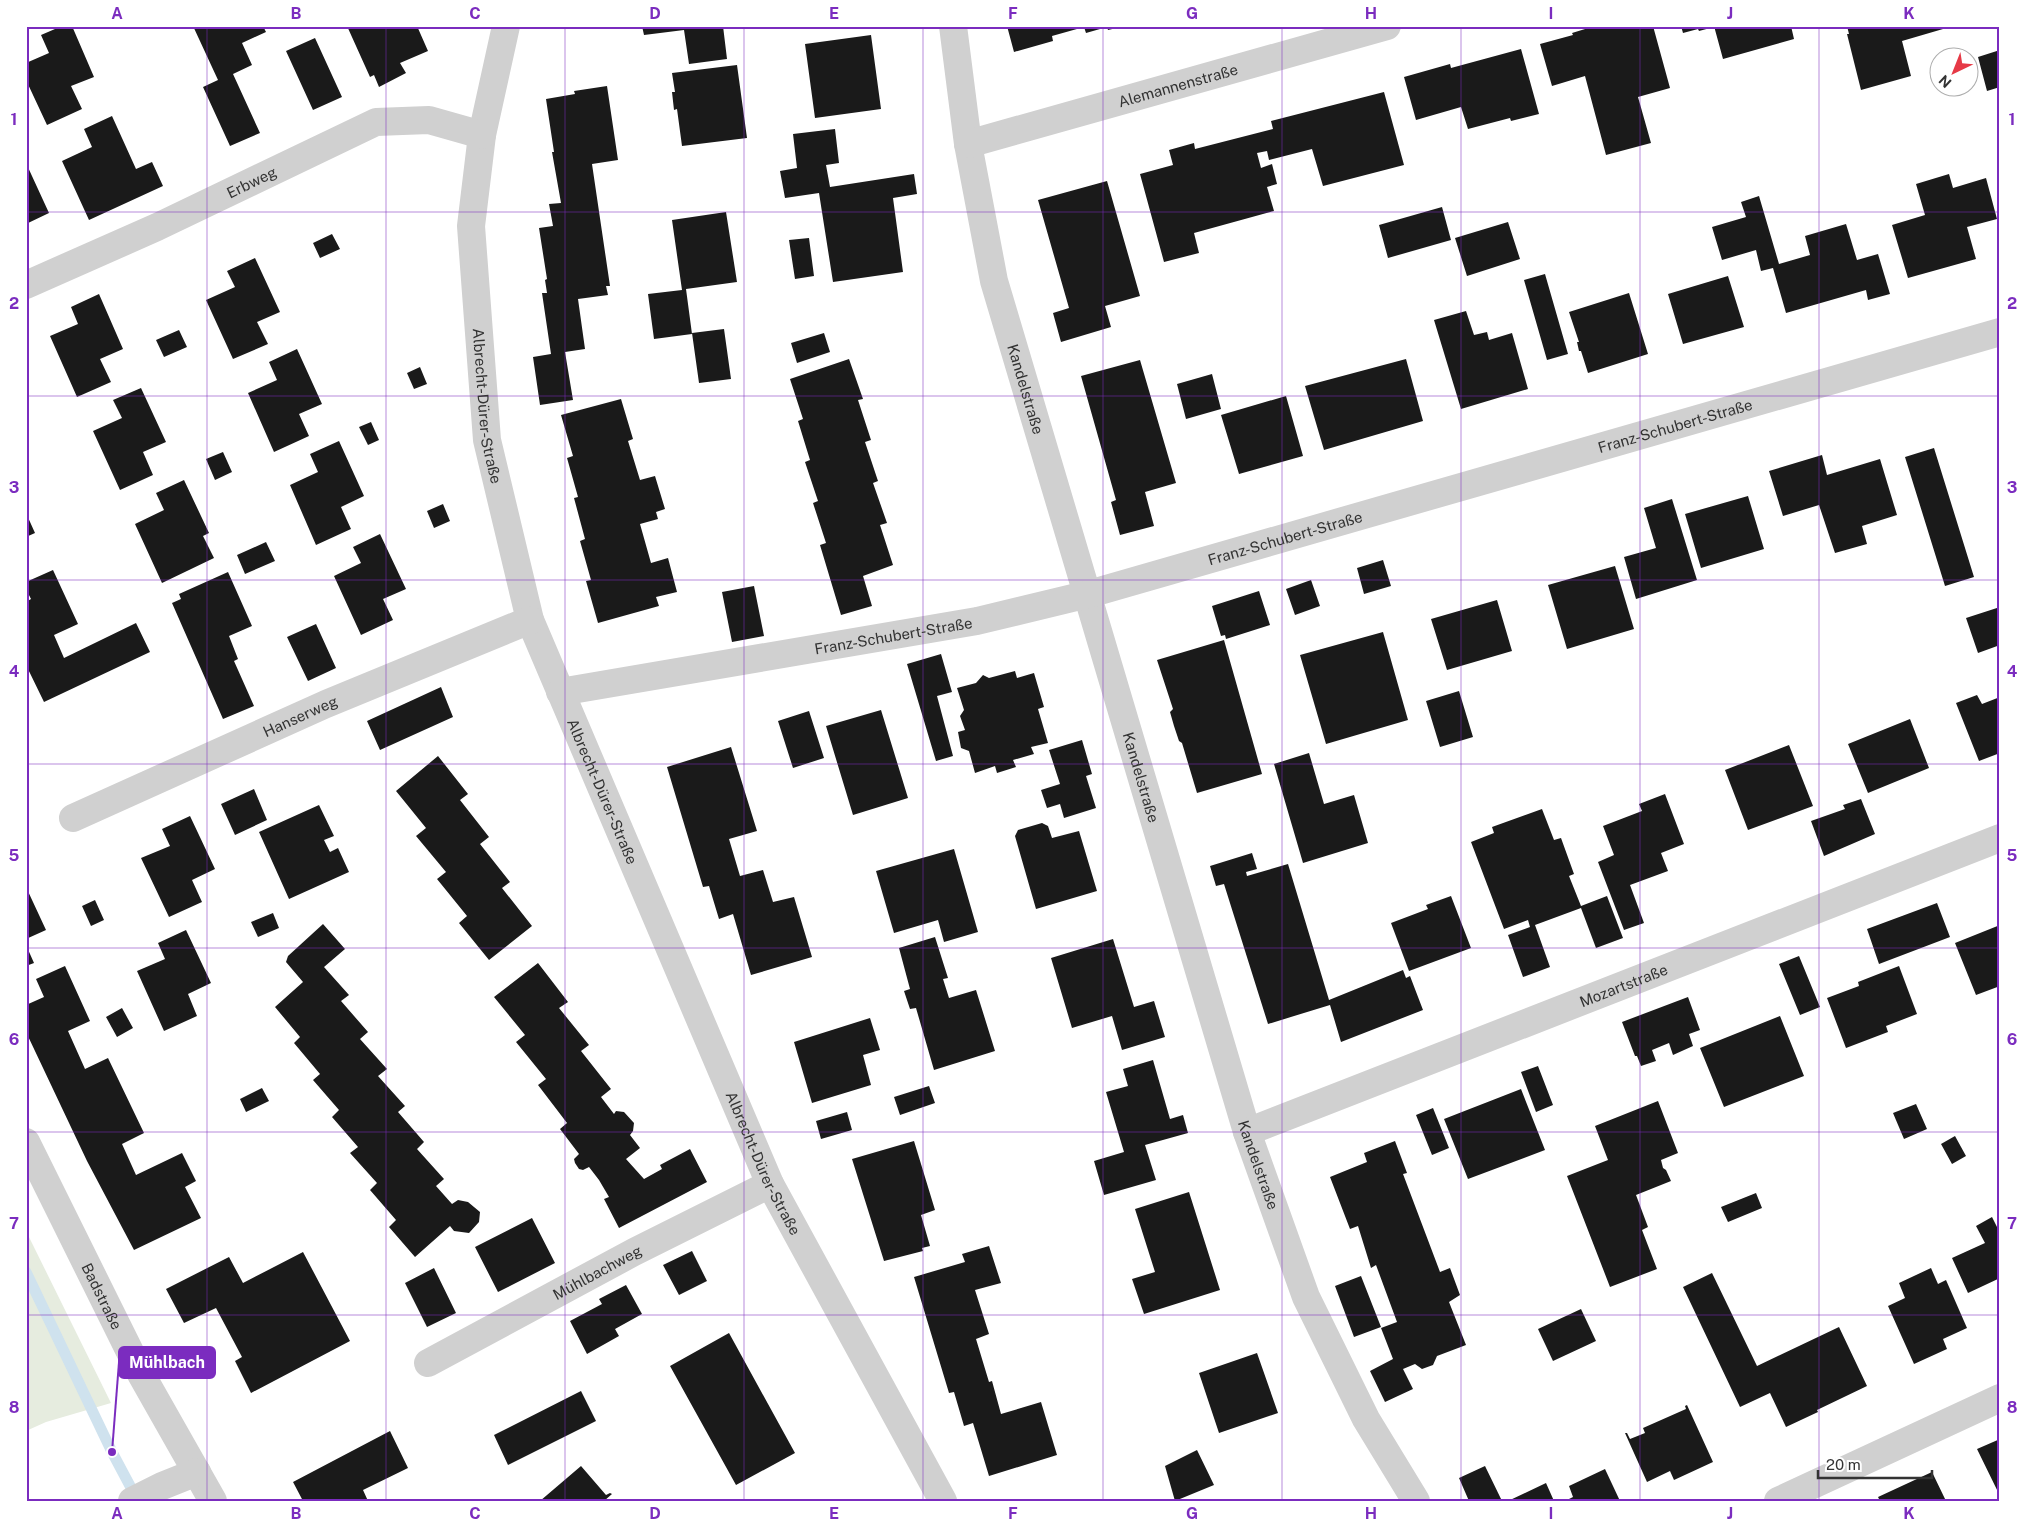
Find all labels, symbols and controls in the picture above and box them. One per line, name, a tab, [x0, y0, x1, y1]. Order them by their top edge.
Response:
text: A	[111, 4, 123, 23]
text: B	[291, 4, 302, 23]
text: C	[469, 4, 481, 23]
text: D	[649, 4, 661, 23]
text: E	[829, 4, 839, 23]
text: F	[1008, 4, 1018, 23]
text: G	[1186, 4, 1198, 23]
text: H	[1365, 4, 1377, 23]
text: I	[1549, 4, 1553, 23]
text: J	[1727, 4, 1733, 23]
text: K	[1903, 4, 1915, 23]
north arrow	[1928, 48, 1978, 98]
street label: Alemannenstraße	[1116, 60, 1240, 110]
text: N	[1936, 72, 1955, 91]
text: 1	[11, 110, 17, 129]
text: 1	[2009, 110, 2015, 129]
street label: Erbweg	[224, 163, 279, 201]
text: 2	[9, 294, 19, 313]
text: 2	[2007, 294, 2017, 313]
street label: Albrecht-Dürer-Straße	[470, 327, 506, 485]
street label: Kandelstraße	[1005, 342, 1048, 436]
street label: Franz-Schubert-Straße	[1596, 395, 1754, 456]
text: 3	[9, 478, 19, 497]
text: 3	[2007, 478, 2017, 497]
street label: Franz-Schubert-Straße	[1206, 507, 1364, 568]
street label: Franz-Schubert-Straße	[813, 613, 973, 657]
text: 4	[9, 662, 20, 681]
text: 4	[2007, 662, 2018, 681]
street label: Hanserweg	[260, 692, 340, 740]
street label: Albrecht-Dürer-Straße	[564, 716, 641, 867]
street label: Kandelstraße	[1120, 730, 1163, 824]
text: 5	[9, 846, 20, 865]
text: 5	[2007, 846, 2018, 865]
street label: Mozartstraße	[1577, 960, 1670, 1010]
text: 6	[9, 1030, 19, 1049]
text: 6	[2007, 1030, 2017, 1049]
street label: Albrecht-Dürer-Straße	[723, 1088, 805, 1238]
street label: Kandelstraße	[1235, 1118, 1282, 1212]
text: 7	[9, 1214, 19, 1233]
text: 7	[2007, 1214, 2017, 1233]
street label: Mühlbachweg	[550, 1241, 644, 1303]
street label: Badstraße	[79, 1260, 126, 1332]
callout: Mühlbach	[119, 1347, 215, 1378]
text: Mühlbach	[129, 1353, 205, 1372]
text: 8	[9, 1398, 20, 1417]
text: 8	[2007, 1398, 2018, 1417]
scale bar	[1818, 1447, 1932, 1479]
text: 20 m	[1826, 1456, 1861, 1473]
text: A	[111, 1504, 123, 1523]
text: B	[291, 1504, 302, 1523]
text: C	[469, 1504, 481, 1523]
text: D	[649, 1504, 661, 1523]
text: E	[829, 1504, 839, 1523]
text: F	[1008, 1504, 1018, 1523]
text: G	[1186, 1504, 1198, 1523]
text: H	[1365, 1504, 1377, 1523]
text: I	[1549, 1504, 1553, 1523]
text: J	[1727, 1504, 1733, 1523]
text: K	[1903, 1504, 1915, 1523]

